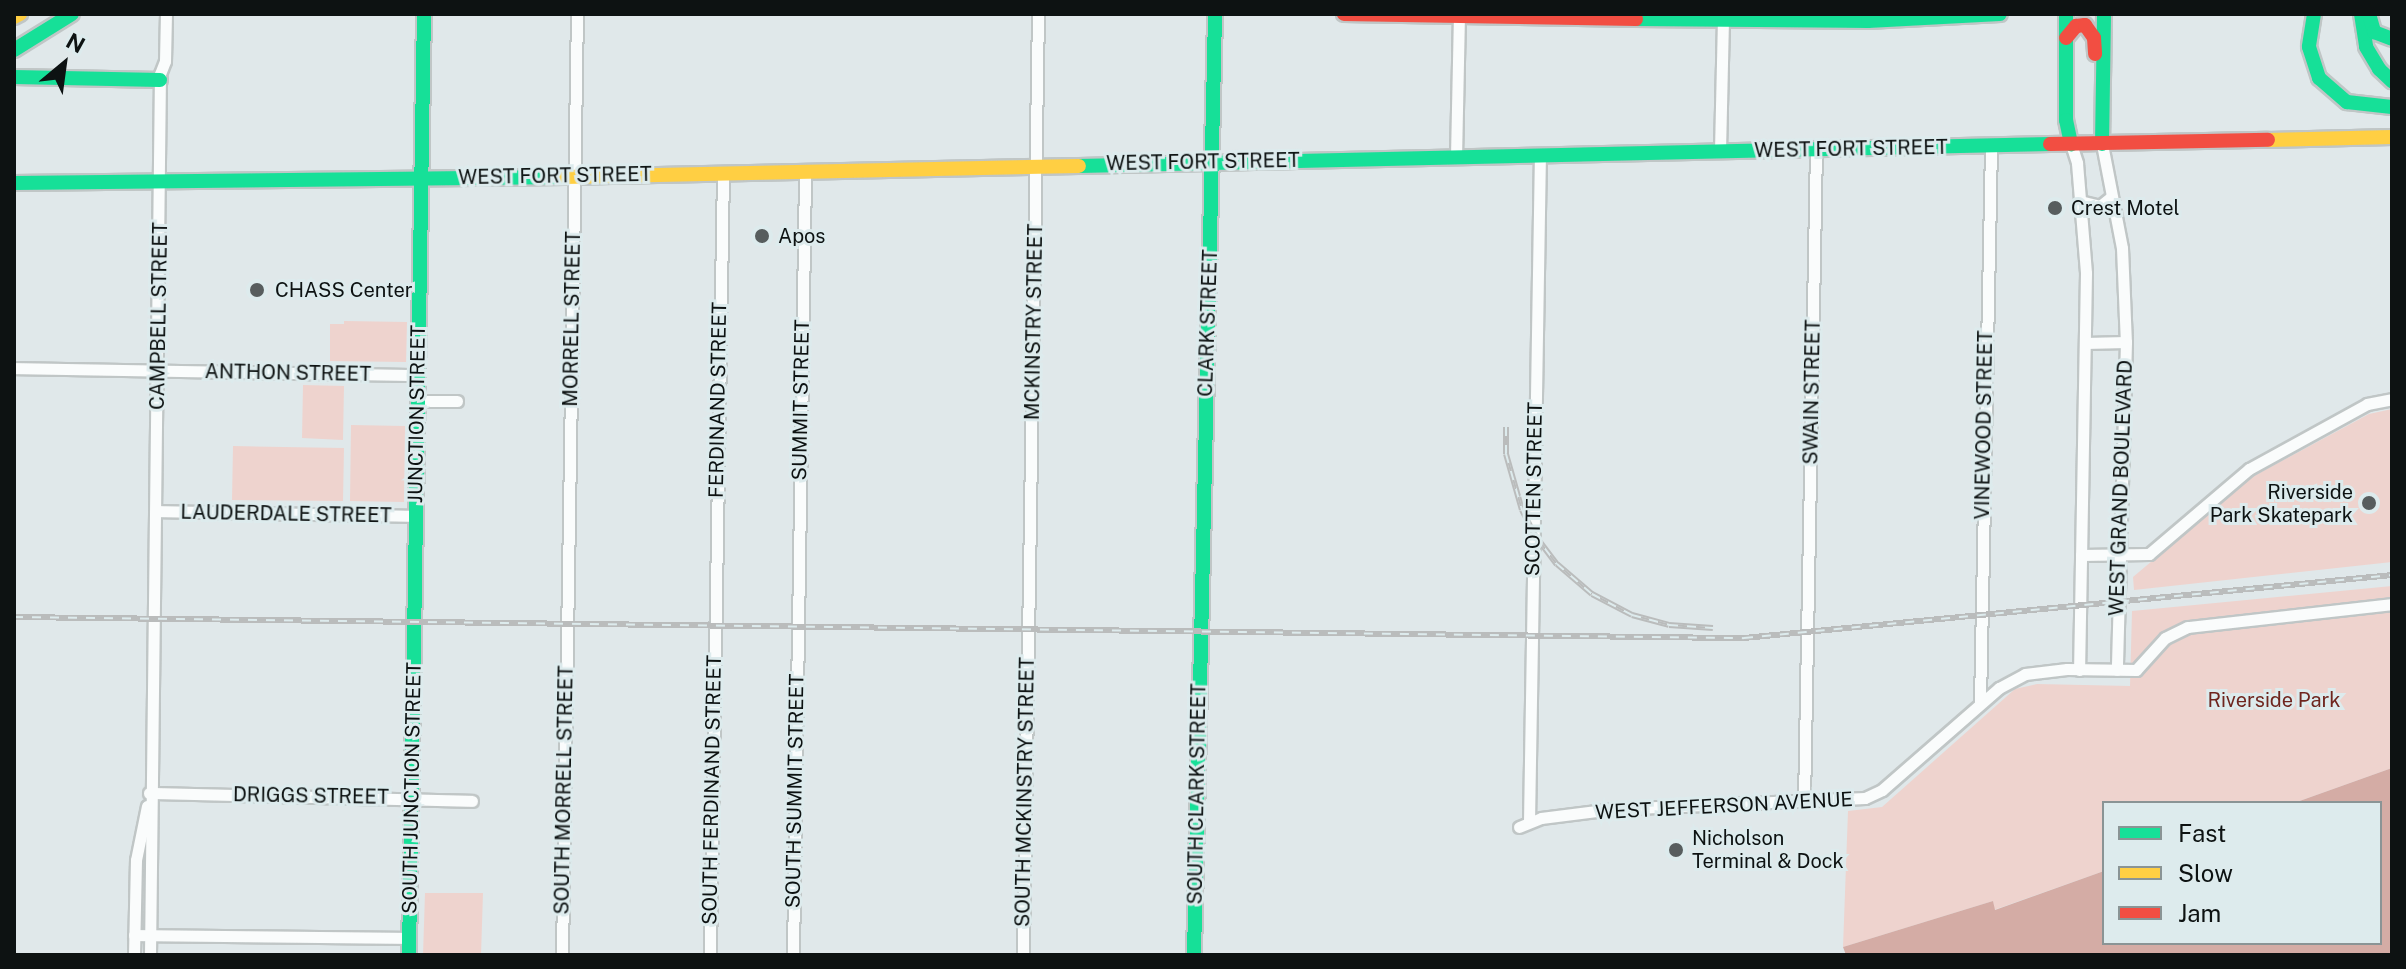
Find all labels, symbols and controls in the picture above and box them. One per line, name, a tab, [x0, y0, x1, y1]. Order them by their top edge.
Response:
north arrow	[24, 24, 104, 104]
text: N	[62, 27, 89, 59]
street label: WEST FORT STREET	[1754, 135, 1948, 163]
street label: WEST FORT STREET	[1106, 148, 1300, 176]
street label: WEST FORT STREET	[458, 162, 652, 190]
place label: Crest Motel	[2071, 196, 2180, 220]
marker: Crest Motel	[2046, 199, 2064, 217]
street label: CAMPBELL STREET	[145, 222, 173, 410]
street label: MCKINSTRY STREET	[1020, 223, 1048, 421]
place label: Apos	[778, 224, 825, 248]
marker: Apos	[753, 227, 771, 245]
street label: MORRELL STREET	[558, 231, 586, 407]
street label: CLARK STREET	[1193, 249, 1223, 397]
place label: CHASS Center	[275, 278, 413, 302]
marker: CHASS Center	[246, 279, 268, 301]
street label: FERDINAND STREET	[704, 302, 732, 498]
street label: SUMMIT STREET	[788, 319, 814, 481]
street label: SWAIN STREET	[1799, 319, 1825, 465]
street label: JUNCTION STREET	[403, 325, 431, 503]
street label: VINEWOOD STREET	[1970, 330, 1998, 520]
street label: ANTHON STREET	[204, 360, 372, 386]
street label: WEST GRAND BOULEVARD	[2105, 360, 2137, 616]
street label: SCOTTEN STREET	[1520, 402, 1548, 576]
place label: Riverside Park Skatepark	[2210, 480, 2353, 527]
marker: Riverside Park Skatepark	[2360, 494, 2378, 512]
street label: LAUDERDALE STREET	[180, 500, 392, 528]
street label: SOUTH FERDINAND STREET	[698, 655, 726, 925]
street label: SOUTH MCKINSTRY STREET	[1011, 657, 1039, 927]
street label: SOUTH JUNCTION STREET	[398, 662, 426, 914]
street label: SOUTH MORRELL STREET	[550, 665, 578, 915]
street label: SOUTH SUMMIT STREET	[781, 674, 809, 908]
street label: SOUTH CLARK STREET	[1183, 683, 1211, 905]
park label: Riverside Park	[2207, 688, 2341, 712]
street label: DRIGGS STREET	[233, 783, 389, 809]
street label: WEST JEFFERSON AVENUE	[1594, 787, 1854, 825]
legend	[2102, 801, 2382, 945]
text: Fast	[2178, 819, 2226, 847]
place label: Nicholson Terminal & Dock	[1692, 826, 1844, 873]
marker: Nicholson Terminal & Dock	[1667, 841, 1685, 859]
text: Slow	[2178, 859, 2233, 887]
text: Jam	[2178, 899, 2221, 927]

